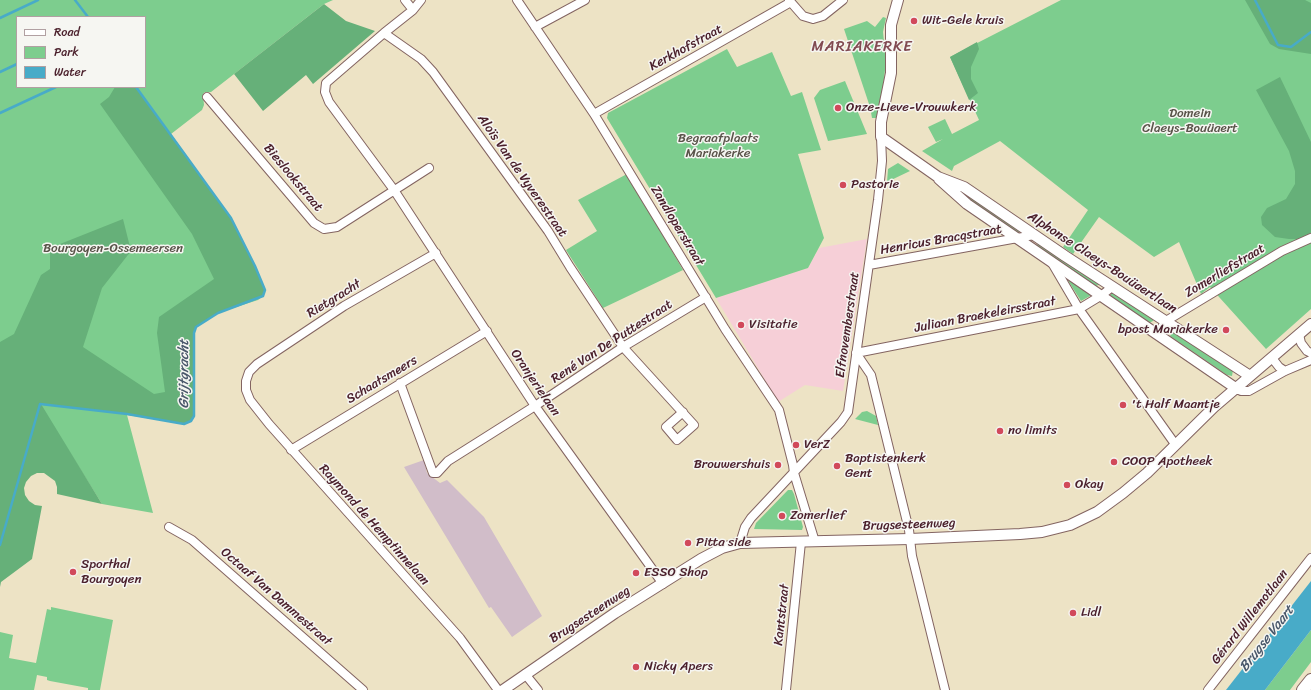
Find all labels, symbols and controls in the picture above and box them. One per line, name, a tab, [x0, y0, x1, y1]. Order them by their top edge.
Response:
place label: Wit-Gele kruis	[922, 13, 1004, 29]
legend	[16, 16, 146, 88]
marker: Wit-Gele kruis	[909, 16, 919, 26]
text: Road	[54, 21, 80, 43]
street label: Kerkhofstraat	[647, 21, 725, 75]
district label: MARIAKERKE	[812, 38, 912, 56]
text: Park	[54, 41, 79, 63]
text: Water	[54, 61, 86, 83]
place label: Onze-Lieve-Vrouwkerk	[846, 100, 976, 116]
marker: Onze-Lieve-Vrouwkerk	[833, 103, 843, 113]
park label: Domein Claeys-Bouüaert	[1142, 106, 1238, 137]
street label: Aloïs Van de Vyverestraat	[474, 112, 570, 240]
park label: Begraafplaats Mariakerke	[678, 131, 758, 162]
street label: Bieslookstraat	[260, 141, 326, 215]
place label: Pastorie	[851, 177, 899, 193]
marker: Pastorie	[838, 180, 848, 190]
street label: Zandloperstraat	[647, 183, 707, 269]
street label: Alphonse Claeys-Bouüaertlaan	[1024, 209, 1180, 317]
street label: Henricus Bracqstraat	[879, 222, 1003, 258]
park label: Bourgoyen-Ossemeersen	[43, 241, 183, 257]
street label: Zomerliefstraat	[1182, 241, 1268, 301]
street label: Elfnovemberstraat	[833, 271, 863, 379]
street label: Rietgracht	[304, 276, 364, 322]
street label: Juliaan Braekeleirsstraat	[913, 294, 1057, 336]
street label: René Van De Puttestraat	[549, 297, 675, 387]
place label: Visitatie	[749, 317, 798, 333]
marker: Visitatie	[736, 320, 746, 330]
place label: bpost Mariakerke	[1118, 322, 1218, 338]
marker: bpost Mariakerke	[1221, 325, 1231, 335]
water label: Grijtgracht	[176, 340, 192, 408]
street label: Oranjerielaan	[507, 347, 563, 419]
street label: Schaatsmeers	[344, 353, 420, 407]
place label: 't Half Maantje	[1131, 397, 1220, 413]
marker: 't Half Maantje	[1118, 400, 1128, 410]
place label: no limits	[1008, 423, 1057, 439]
marker: no limits	[995, 426, 1005, 436]
place label: VerZ	[804, 437, 830, 453]
marker: VerZ	[791, 440, 801, 450]
place label: Baptistenkerk Gent	[845, 451, 926, 482]
place label: COOP Apotheek	[1122, 454, 1212, 470]
place label: Brouwershuis	[694, 457, 770, 473]
marker: COOP Apotheek	[1109, 457, 1119, 467]
marker: Brouwershuis	[773, 460, 783, 470]
street label: Raymond de Hemptinnelaan	[315, 461, 433, 589]
marker: Baptistenkerk Gent	[832, 461, 842, 471]
place label: Okay	[1075, 477, 1104, 493]
marker: Okay	[1062, 480, 1072, 490]
place label: Zomerlief	[790, 508, 845, 524]
marker: Zomerlief	[777, 511, 787, 521]
street label: Brugsesteenweg	[862, 516, 956, 534]
place label: Pitta side	[696, 535, 751, 551]
marker: Pitta side	[683, 538, 693, 548]
street label: Octaaf Van Dammestraat	[217, 545, 335, 649]
place label: Sporthal Bourgoyen	[81, 557, 141, 588]
place label: ESSO Shop	[644, 565, 708, 581]
marker: Sporthal Bourgoyen	[68, 567, 78, 577]
street label: Gérard Willemotlaan	[1208, 567, 1292, 667]
marker: ESSO Shop	[631, 568, 641, 578]
street label: Brugsesteenweg	[547, 583, 633, 647]
street label: Kantstraat	[771, 583, 793, 647]
water label: Brugse Vaart	[1236, 603, 1298, 675]
place label: Lidl	[1081, 605, 1101, 621]
marker: Lidl	[1068, 608, 1078, 618]
place label: Nicky Apers	[644, 659, 713, 675]
marker: Nicky Apers	[631, 662, 641, 672]

